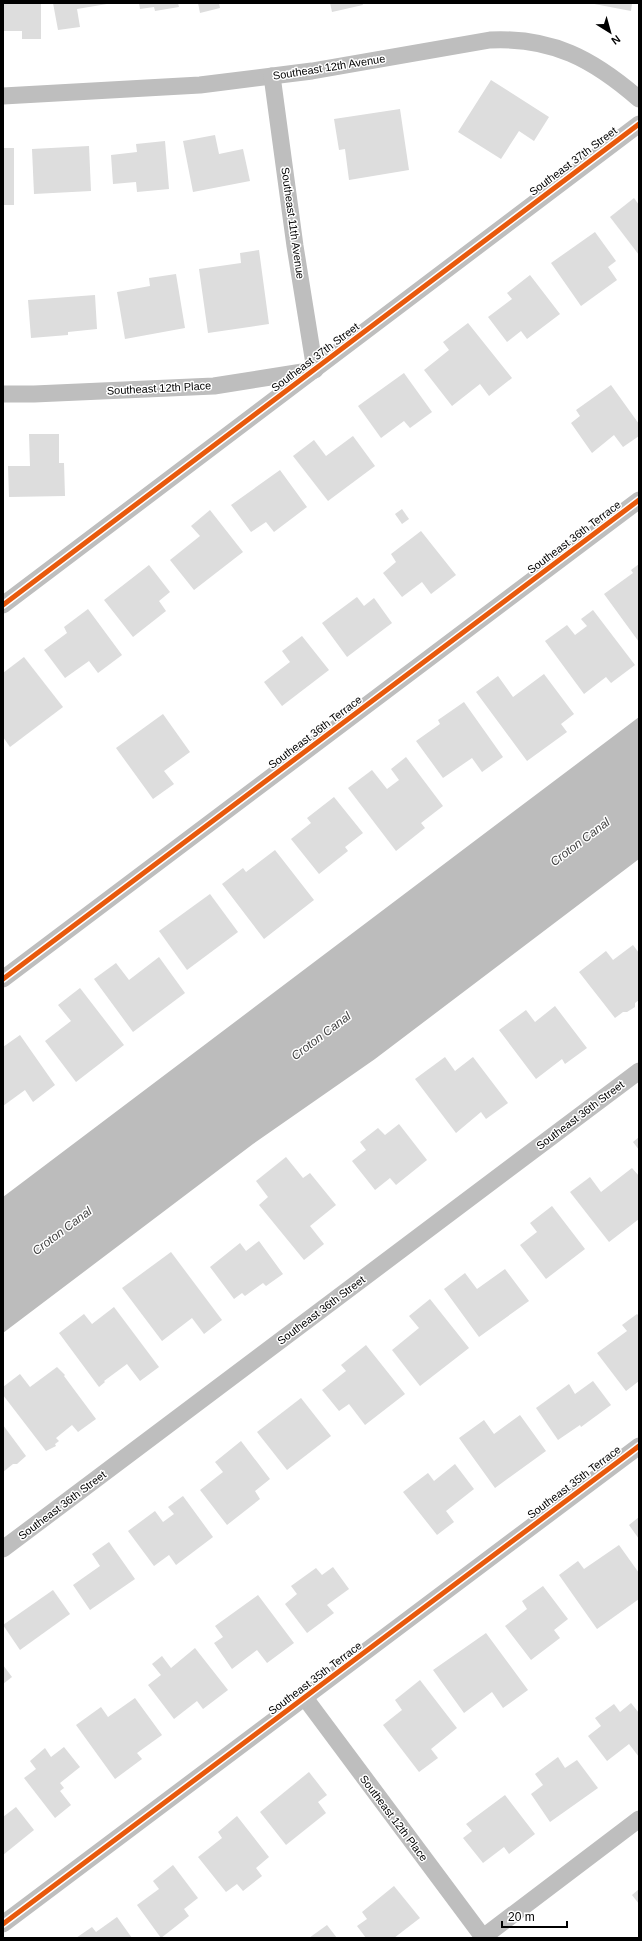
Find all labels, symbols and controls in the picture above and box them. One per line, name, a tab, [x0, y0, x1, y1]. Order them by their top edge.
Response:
north arrow	[590, 12, 630, 52]
text: N	[609, 33, 623, 47]
street label: Southeast 12th Avenue	[272, 52, 386, 82]
street label: Southeast 37th Street	[527, 124, 619, 198]
street label: Southeast 11th Avenue	[279, 166, 307, 280]
street label: Southeast 37th Street	[269, 320, 361, 394]
street label: Southeast 12th Place	[106, 379, 212, 397]
street label: Southeast 36th Terrace	[525, 498, 623, 576]
street label: Southeast 36th Terrace	[266, 693, 364, 771]
water label: Croton Canal	[548, 815, 613, 869]
water label: Croton Canal	[289, 1009, 354, 1063]
street label: Southeast 36th Street	[534, 1078, 626, 1152]
water label: Croton Canal	[30, 1204, 95, 1258]
street label: Southeast 36th Street	[275, 1273, 367, 1347]
street label: Southeast 35th Terrace	[525, 1443, 623, 1521]
street label: Southeast 36th Street	[16, 1468, 108, 1542]
street label: Southeast 35th Terrace	[266, 1639, 364, 1717]
street label: Southeast 12th Place	[358, 1773, 430, 1863]
scale bar	[502, 1903, 567, 1929]
text: 20 m	[508, 1910, 535, 1924]

